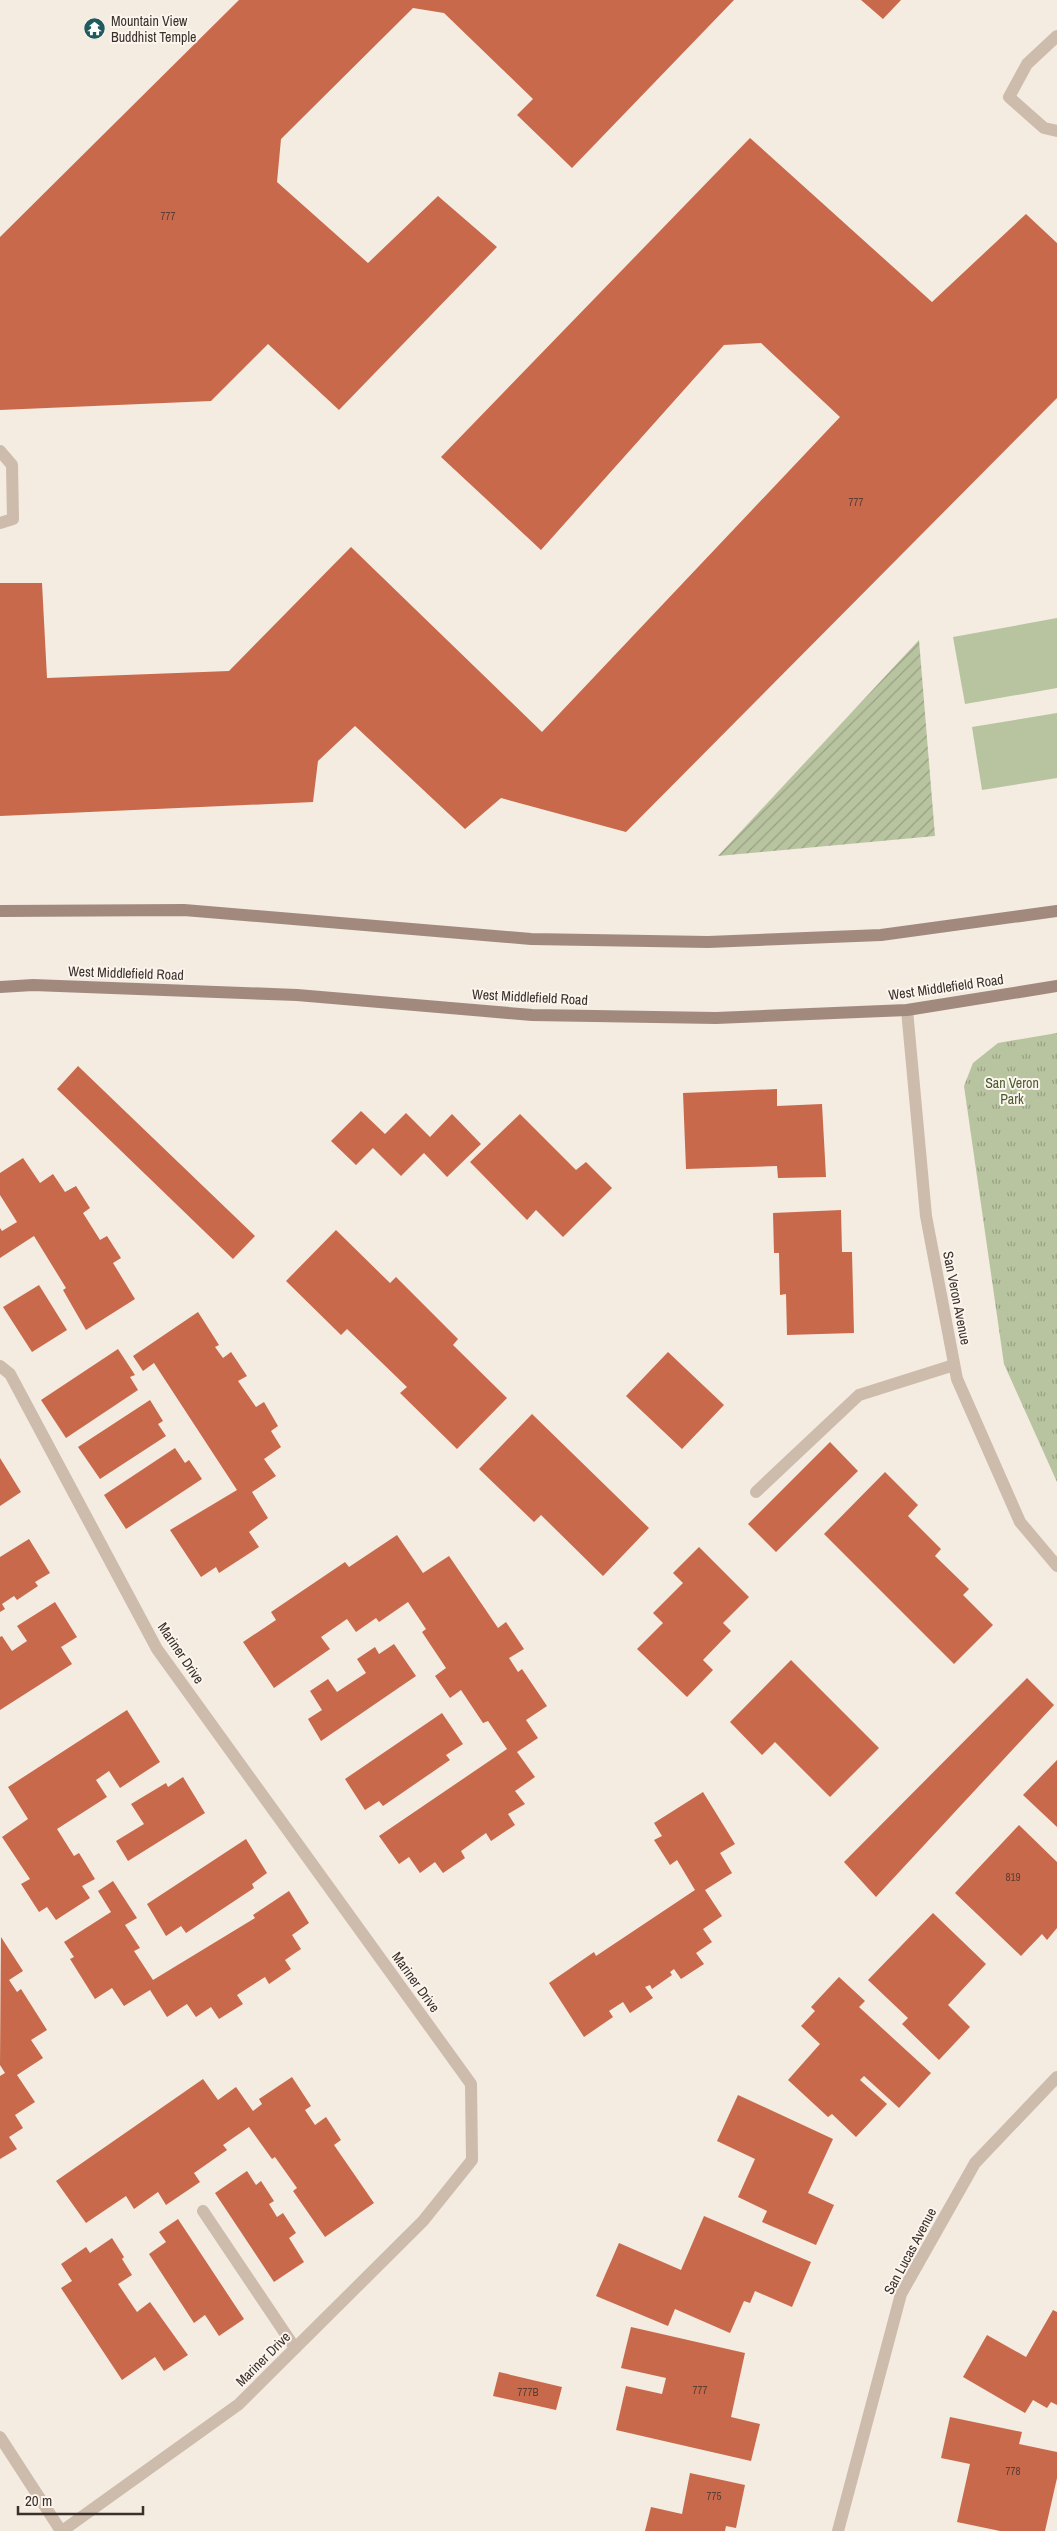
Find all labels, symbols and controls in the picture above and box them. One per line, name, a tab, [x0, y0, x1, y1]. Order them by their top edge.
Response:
place label: Mountain View Buddhist Temple	[111, 12, 196, 46]
temple icon: Mountain View Buddhist Temple	[83, 17, 107, 41]
house number: 777	[160, 209, 176, 223]
house number: 777	[848, 495, 864, 509]
street label: West Middlefield Road	[68, 962, 184, 984]
street label: West Middlefield Road	[887, 970, 1005, 1004]
street label: West Middlefield Road	[472, 985, 588, 1009]
park label: San Veron Park	[985, 1074, 1039, 1108]
street label: San Veron Avenue	[939, 1250, 975, 1346]
street label: Mariner Drive	[154, 1619, 208, 1687]
house number: 819	[1005, 1870, 1021, 1884]
street label: Mariner Drive	[388, 1948, 444, 2016]
street label: San Lucas Avenue	[880, 2205, 940, 2297]
street label: Mariner Drive	[232, 2328, 294, 2390]
house number: 777	[692, 2383, 708, 2397]
house number: 777B	[517, 2385, 539, 2399]
house number: 778	[1005, 2464, 1021, 2478]
scale bar	[18, 2484, 142, 2516]
house number: 775	[706, 2489, 722, 2503]
text: 20 m	[25, 2490, 52, 2511]

